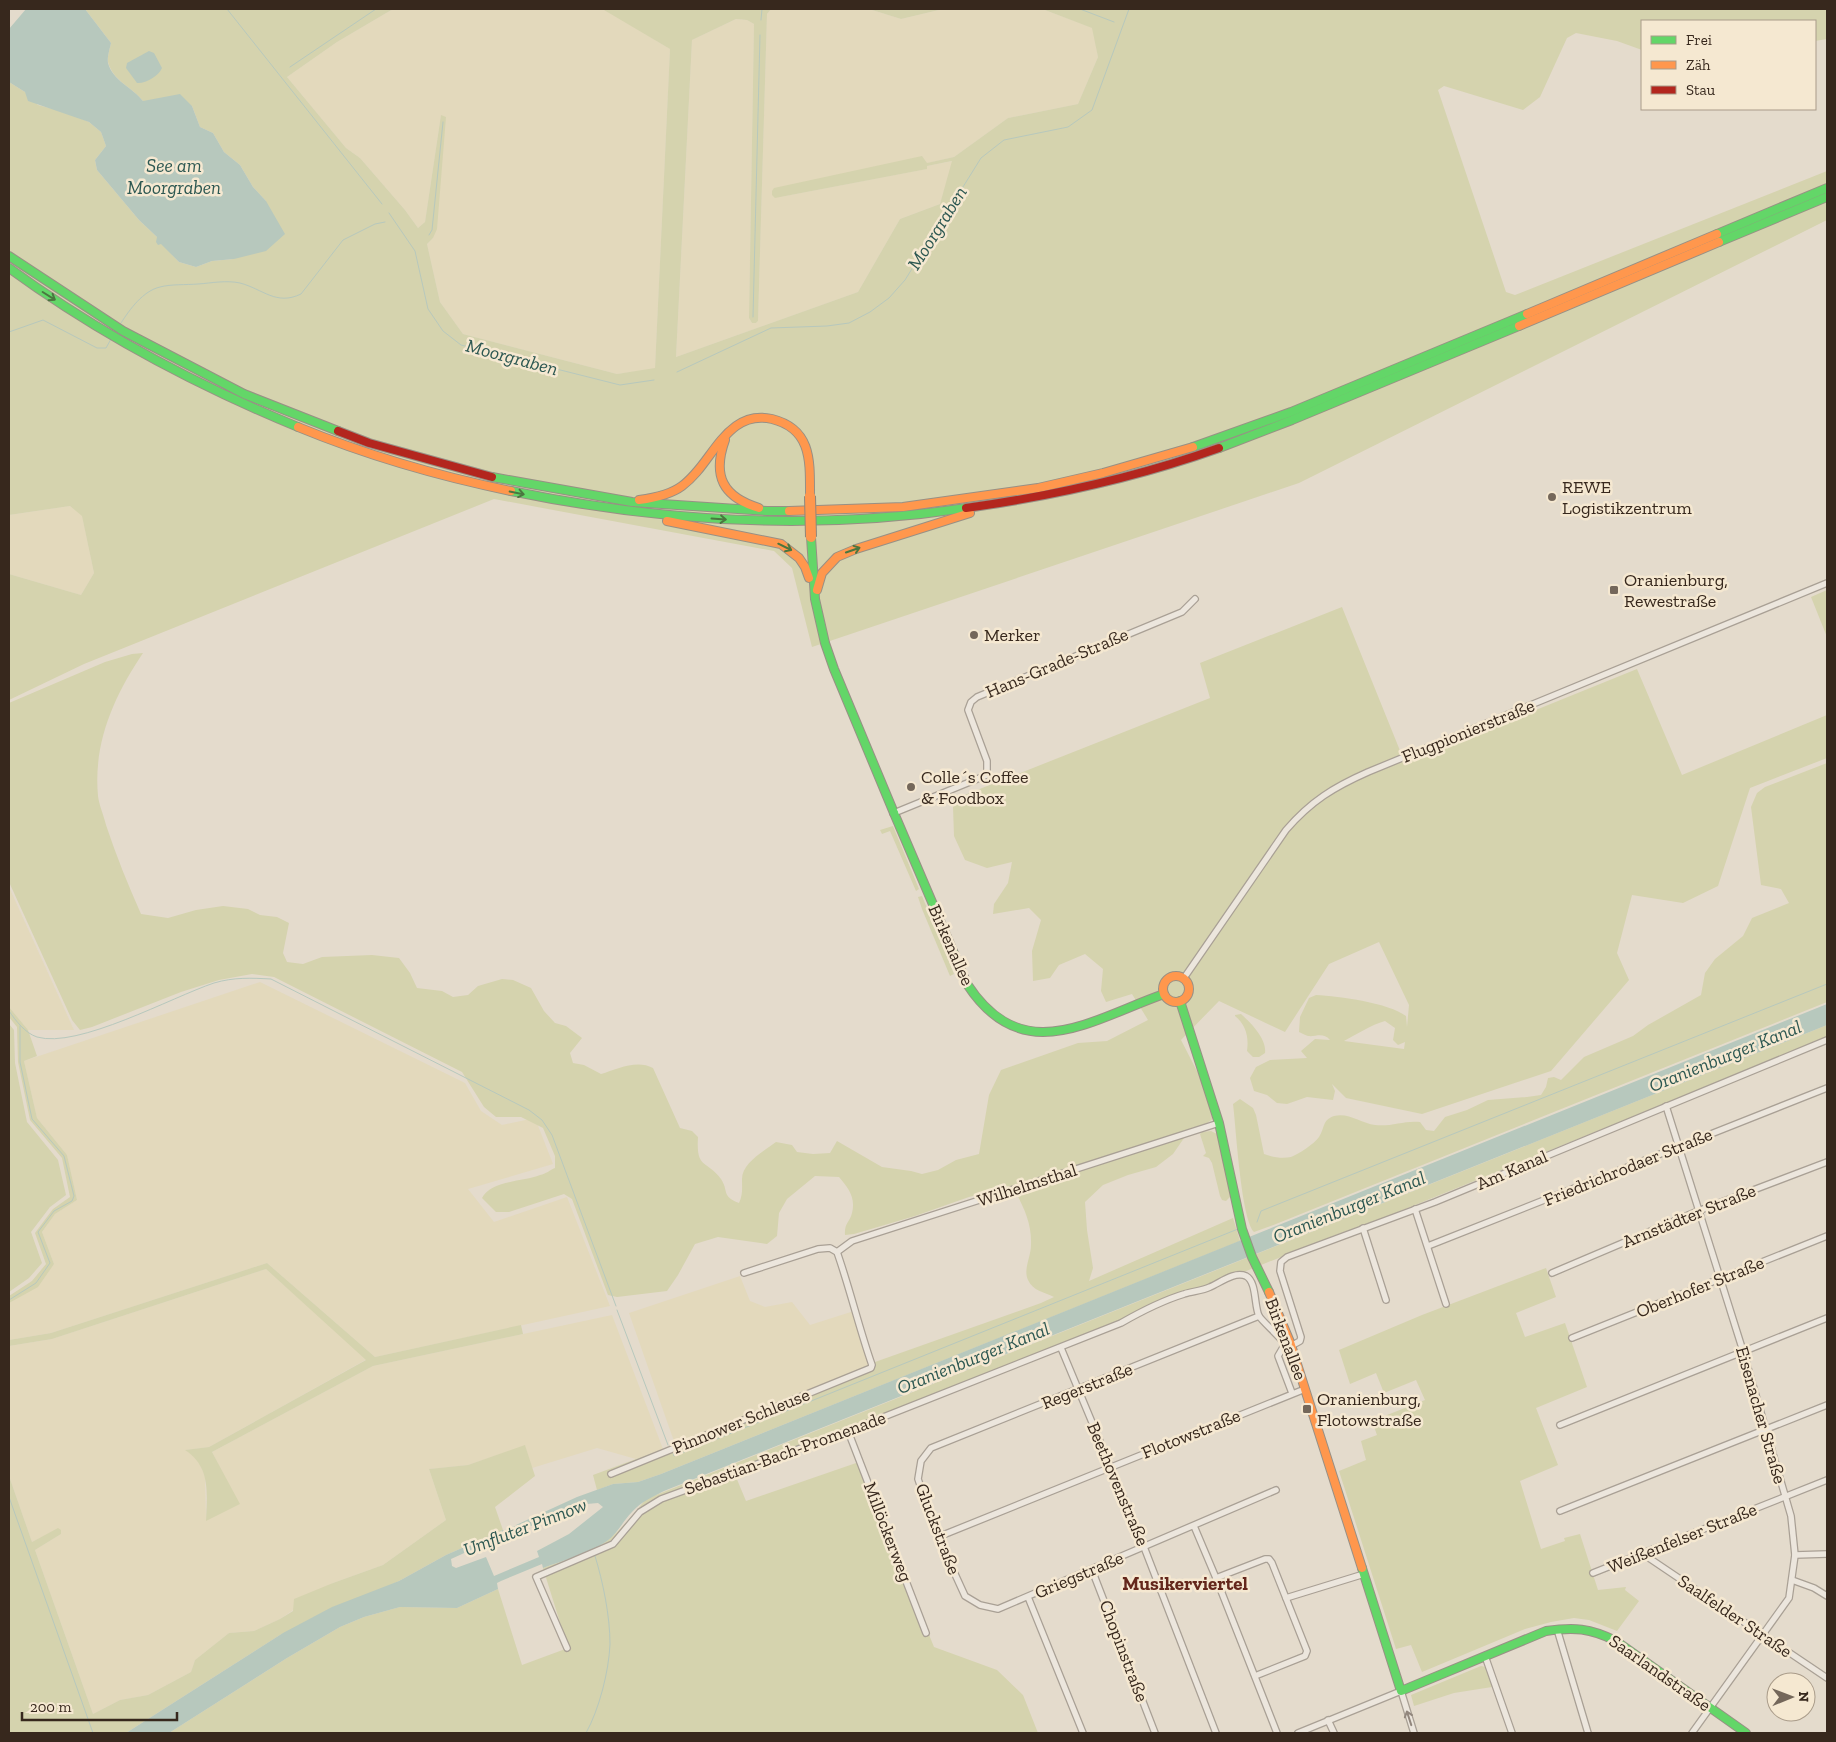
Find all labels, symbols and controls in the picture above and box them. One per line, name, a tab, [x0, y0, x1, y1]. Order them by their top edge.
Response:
legend	[1641, 20, 1816, 110]
text: Frei	[1686, 31, 1712, 49]
text: Zäh	[1686, 56, 1711, 74]
text: Stau	[1686, 81, 1716, 99]
water label: See am Moorgraben	[127, 154, 221, 199]
water label: Moorgraben	[902, 182, 972, 274]
one-way arrow	[41, 291, 55, 301]
water label: Moorgraben	[464, 334, 560, 380]
place label: REWE Logistikzentrum	[1562, 476, 1692, 519]
one-way arrow	[509, 489, 525, 499]
marker: REWE Logistikzentrum	[1546, 491, 1558, 503]
one-way arrow	[711, 515, 727, 524]
one-way arrow	[777, 543, 792, 552]
one-way arrow	[845, 545, 860, 554]
place label: Oranienburg, Rewestraße	[1624, 569, 1728, 612]
marker: Oranienburg, Rewestraße	[1608, 584, 1620, 596]
street label: Hans-Grade-Straße	[982, 623, 1132, 703]
place label: Merker	[984, 624, 1040, 646]
marker: Merker	[968, 629, 980, 641]
street label: Flugpionierstraße	[1398, 694, 1538, 768]
place label: Colle´s Coffee & Foodbox	[921, 766, 1029, 809]
marker: Colle´s Coffee & Foodbox	[905, 781, 917, 793]
street label: Birkenallee	[923, 901, 979, 989]
water label: Oranienburger Kanal	[1645, 1015, 1805, 1097]
street label: Friedrichrodaer Straße	[1540, 1123, 1716, 1211]
street label: Am Kanal	[1473, 1145, 1551, 1195]
street label: Wilhelmsthal	[974, 1159, 1080, 1211]
water label: Oranienburger Kanal	[1269, 1166, 1429, 1248]
street label: Arnstädter Straße	[1619, 1179, 1759, 1253]
street label: Oberhofer Straße	[1633, 1251, 1767, 1323]
street label: Birkenallee	[1260, 1295, 1312, 1383]
water label: Oranienburger Kanal	[893, 1317, 1053, 1399]
street label: Eisenacher Straße	[1731, 1344, 1791, 1486]
street label: Regerstraße	[1038, 1358, 1136, 1414]
street label: Pinnower Schleuse	[669, 1383, 813, 1459]
place label: Oranienburg, Flotowstraße	[1317, 1388, 1421, 1431]
marker: Oranienburg, Flotowstraße	[1301, 1403, 1313, 1415]
street label: Flotowstraße	[1138, 1404, 1244, 1464]
street label: Sebastian-Bach-Promenade	[681, 1406, 889, 1500]
street label: Beethovenstraße	[1082, 1419, 1154, 1549]
street label: Millöckerweg	[859, 1479, 917, 1585]
street label: Gluckstraße	[911, 1480, 965, 1578]
water label: Umfluter Pinnow	[460, 1493, 590, 1561]
street label: Weißenfelser Straße	[1604, 1498, 1760, 1578]
street label: Griegstraße	[1031, 1546, 1127, 1604]
street label: Saalfelder Straße	[1674, 1570, 1796, 1662]
district label: Musikerviertel	[1122, 1572, 1248, 1595]
street label: Chopinstraße	[1095, 1597, 1153, 1705]
street label: Saarlandstraße	[1605, 1630, 1715, 1716]
north arrow	[1766, 1672, 1816, 1722]
scale bar	[22, 1690, 178, 1722]
text: N	[1795, 1691, 1812, 1703]
text: 200 m	[30, 1698, 71, 1716]
one-way arrow	[1404, 1710, 1414, 1726]

